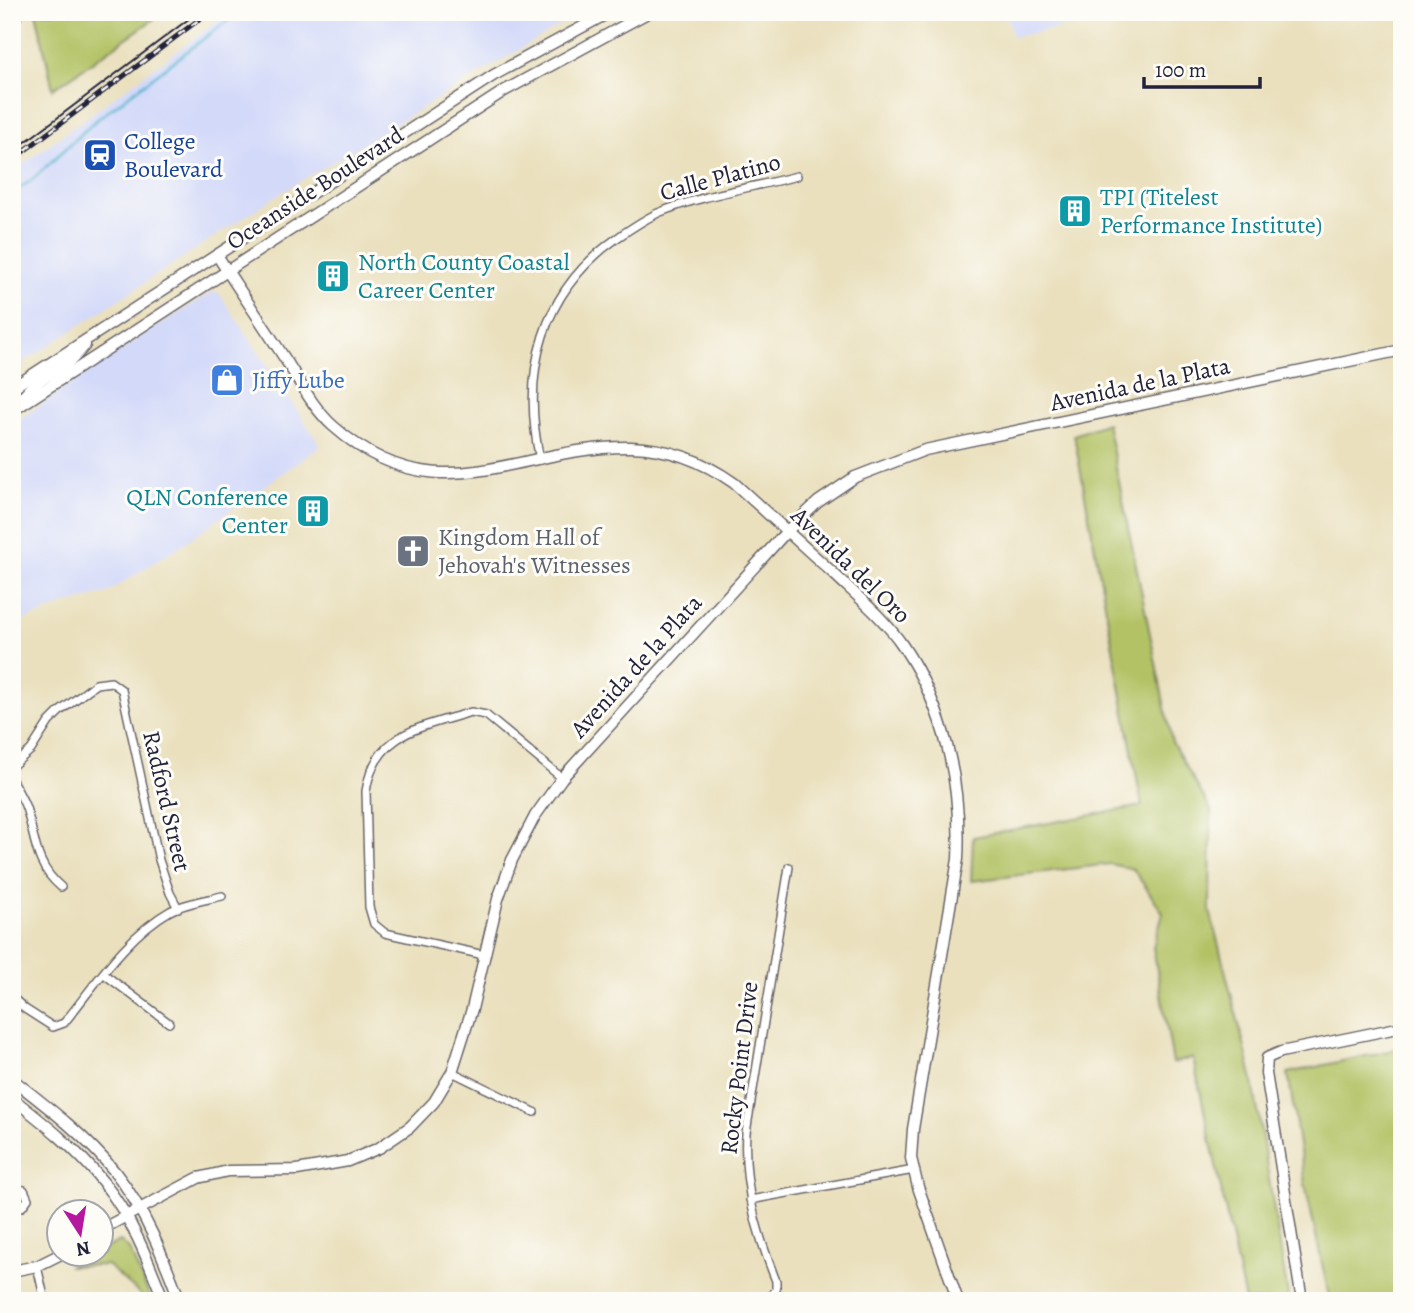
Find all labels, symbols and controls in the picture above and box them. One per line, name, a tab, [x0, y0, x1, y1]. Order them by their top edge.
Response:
scale bar	[1144, 46, 1260, 90]
text: 100 m	[1155, 56, 1206, 84]
street label: Oceanside Boulevard	[220, 119, 410, 257]
place label: College Boulevard	[124, 125, 223, 185]
station icon: College Boulevard	[81, 136, 119, 174]
street label: Calle Platino	[656, 146, 784, 208]
place label: TPI (Titelest Performance Institute)	[1100, 181, 1322, 241]
building icon: TPI (Titelest Performance Institute)	[1056, 192, 1094, 230]
place label: North County Coastal Career Center	[358, 246, 570, 306]
building icon: North County Coastal Career Center	[314, 257, 352, 295]
street label: Avenida de la Plata	[1046, 349, 1234, 419]
shop icon: Jiffy Lube	[208, 361, 246, 399]
place label: Jiffy Lube	[252, 364, 345, 396]
place label: QLN Conference Center	[126, 481, 288, 541]
building icon: QLN Conference Center	[294, 492, 332, 530]
street label: Avenida del Oro	[783, 499, 918, 630]
place label: Kingdom Hall of Jehovah's Witnesses	[438, 521, 631, 581]
church icon: Kingdom Hall of Jehovah's Witnesses	[394, 532, 432, 570]
street label: Avenida de la Plata	[562, 587, 710, 745]
street label: Radford Street	[135, 728, 199, 874]
street label: Rocky Point Drive	[713, 980, 765, 1156]
north arrow	[46, 1198, 116, 1268]
text: N	[74, 1234, 93, 1263]

